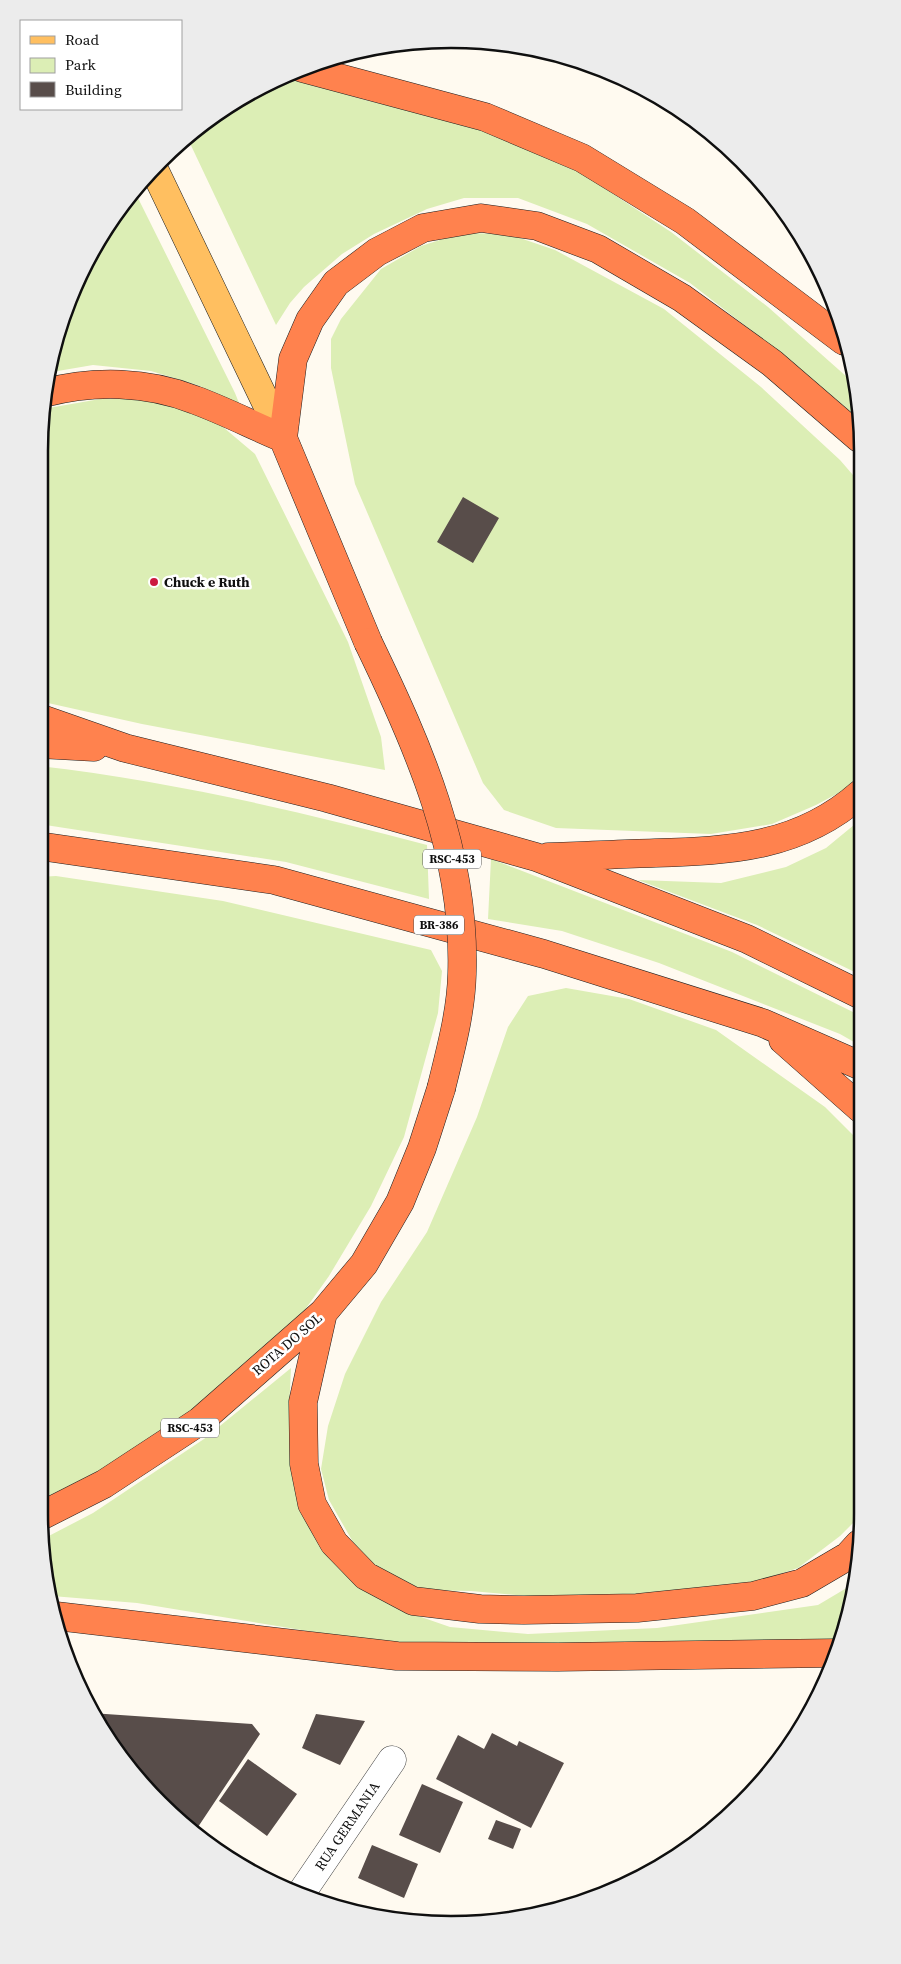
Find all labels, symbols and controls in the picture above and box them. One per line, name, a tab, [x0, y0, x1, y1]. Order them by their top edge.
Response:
legend	[20, 20, 182, 110]
text: Road	[65, 29, 99, 50]
text: Park	[65, 54, 97, 75]
text: Building	[65, 79, 122, 100]
place label: Chuck e Ruth	[164, 572, 250, 592]
marker: Chuck e Ruth	[148, 576, 160, 588]
road number: RSC-453	[423, 850, 481, 869]
road number: BR-386	[414, 916, 464, 934]
street label: ROTA DO SOL	[248, 1308, 326, 1380]
road number: RSC-453	[161, 1419, 219, 1438]
street label: RUA GERMANIA	[310, 1777, 385, 1875]

